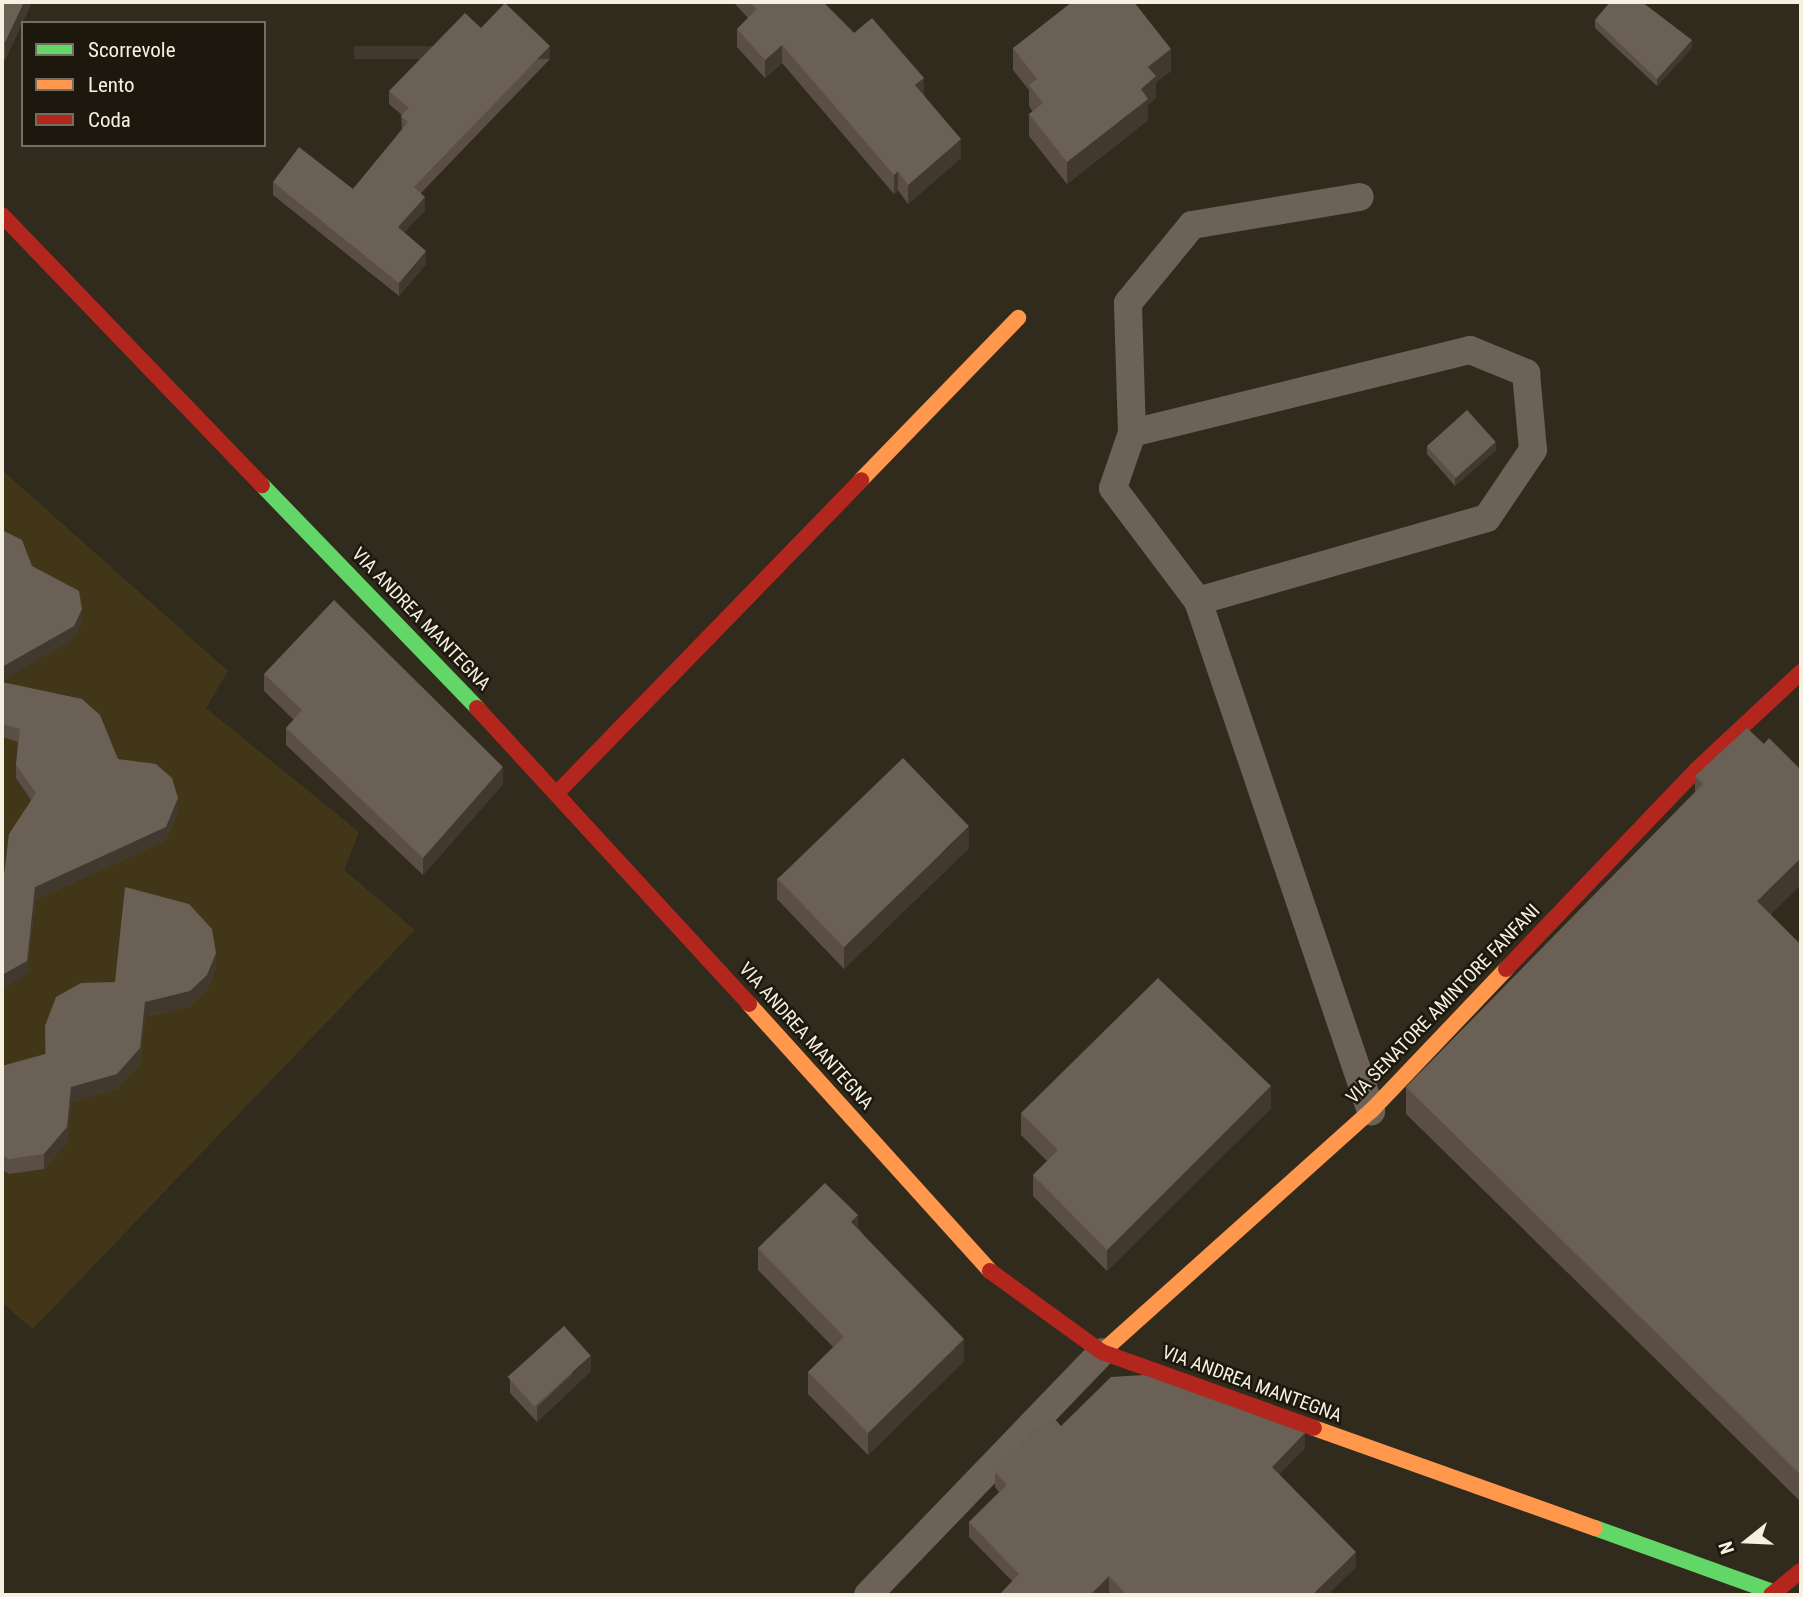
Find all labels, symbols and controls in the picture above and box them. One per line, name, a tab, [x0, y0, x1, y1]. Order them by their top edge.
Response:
legend	[21, 21, 266, 147]
text: Scorrevole	[88, 38, 175, 62]
text: Lento	[88, 73, 135, 97]
text: Coda	[88, 108, 131, 132]
street label: VIA ANDREA MANTEGNA	[347, 543, 495, 695]
street label: VIA SENATORE AMINTORE FANFANI	[1341, 899, 1545, 1109]
street label: VIA ANDREA MANTEGNA	[734, 958, 878, 1114]
street label: VIA ANDREA MANTEGNA	[1159, 1341, 1345, 1427]
north arrow	[1712, 1506, 1782, 1576]
text: N	[1714, 1539, 1739, 1557]

